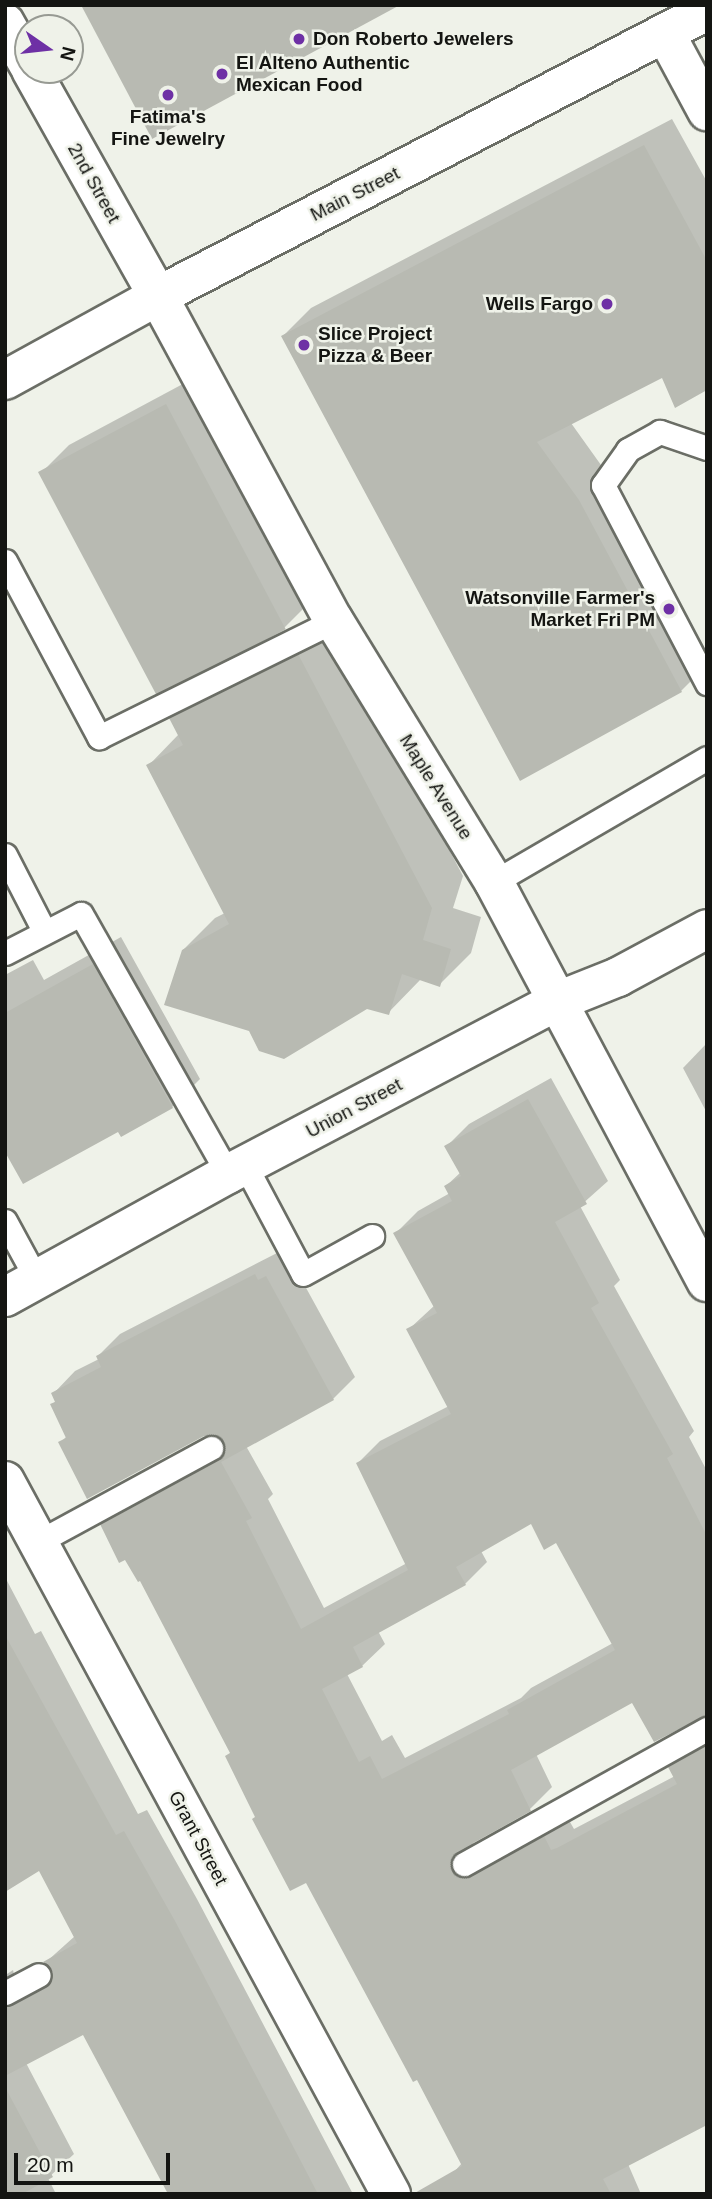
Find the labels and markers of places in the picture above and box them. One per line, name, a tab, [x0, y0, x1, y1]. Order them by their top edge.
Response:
place label: Don Roberto Jewelers	[313, 28, 514, 50]
marker: Don Roberto Jewelers	[291, 31, 307, 47]
place label: El Alteno Authentic Mexican Food	[236, 52, 411, 96]
marker: El Alteno Authentic Mexican Food	[214, 66, 230, 82]
marker: Fatima's Fine Jewelry	[160, 87, 176, 103]
place label: Fatima's Fine Jewelry	[111, 106, 225, 150]
place label: Wells Fargo	[486, 293, 593, 315]
marker: Wells Fargo	[599, 296, 615, 312]
place label: Slice Project Pizza & Beer	[318, 323, 432, 367]
marker: Slice Project Pizza & Beer	[296, 337, 312, 353]
place label: Watsonville Farmer's Market Fri PM	[465, 587, 655, 631]
marker: Watsonville Farmer's Market Fri PM	[661, 601, 677, 617]

